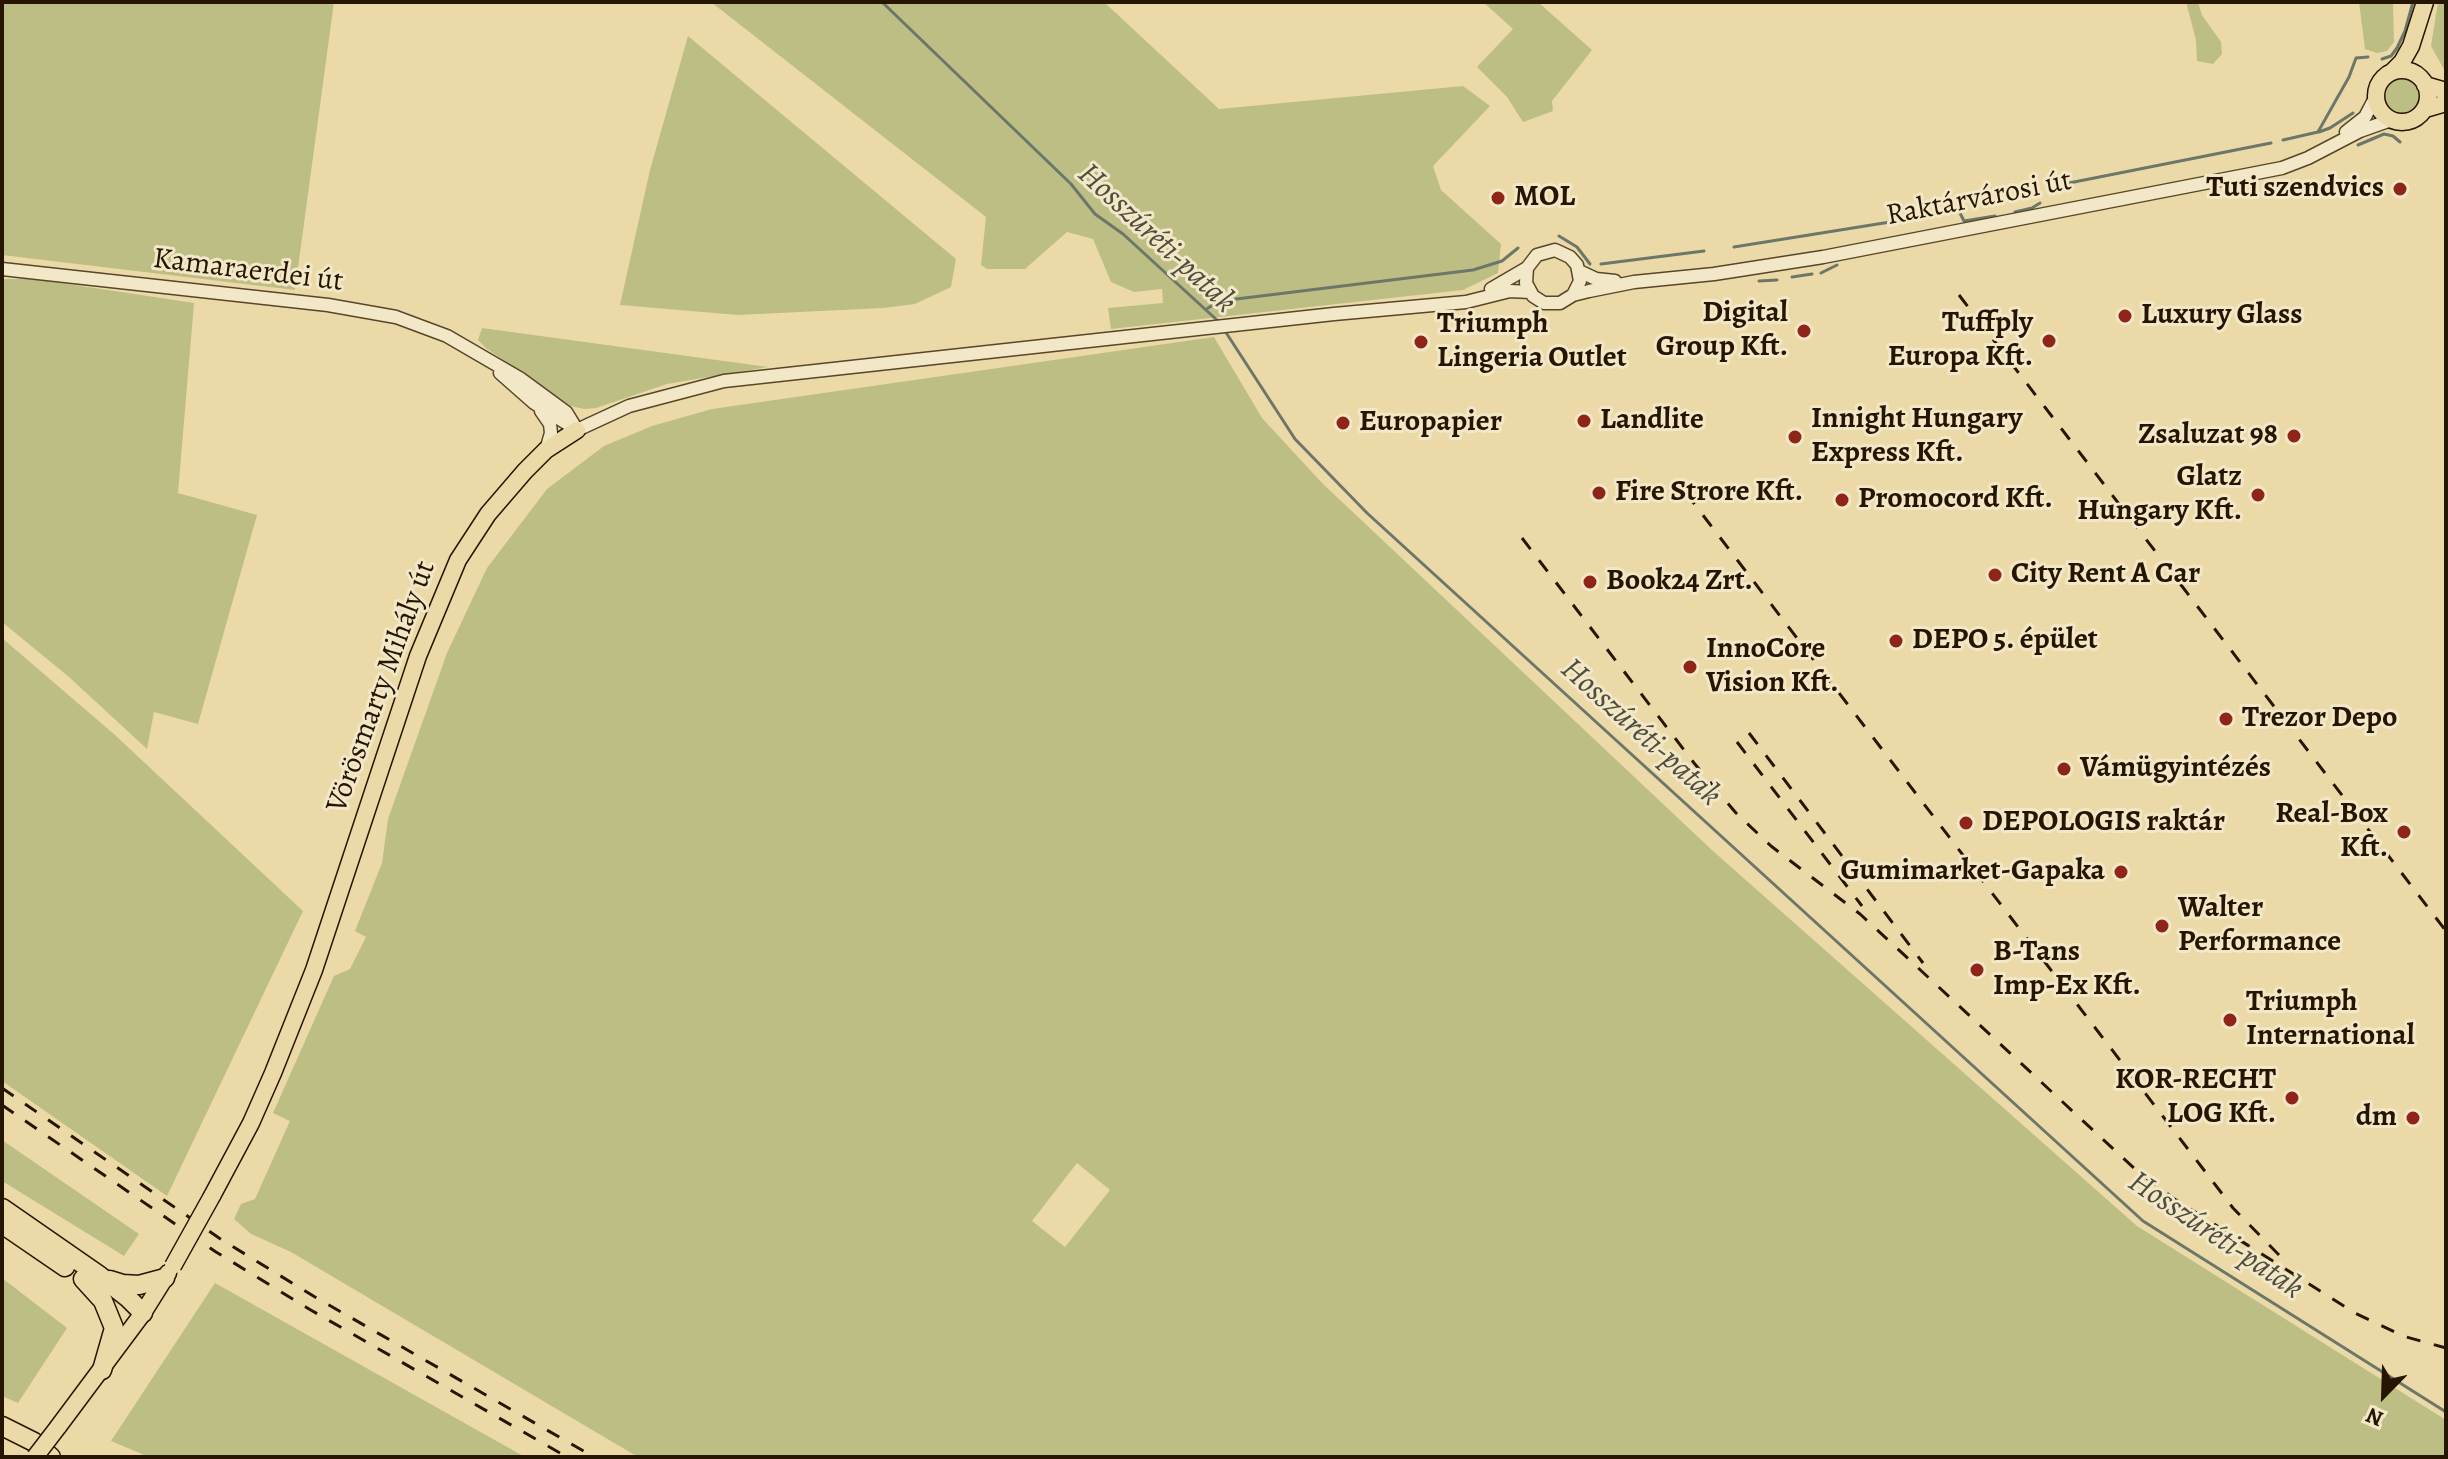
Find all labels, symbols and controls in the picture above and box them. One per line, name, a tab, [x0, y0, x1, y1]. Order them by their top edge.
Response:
water label: Hosszúréti-patak	[1069, 156, 1243, 322]
street label: Raktárvárosi út	[1883, 163, 2075, 235]
place label: Tuti szendvics	[2206, 171, 2384, 207]
place label: MOL	[1514, 180, 1575, 216]
marker: Tuti szendvics	[2391, 180, 2409, 198]
marker: MOL	[1489, 189, 1507, 207]
street label: Kamaraerdei út	[151, 241, 345, 301]
place label: Digital Group Kft.	[1656, 296, 1788, 366]
place label: Luxury Glass	[2141, 298, 2303, 334]
place label: Tuffply Europa Kft.	[1888, 306, 2033, 376]
place label: Triumph Lingeria Outlet	[1437, 307, 1627, 378]
marker: Luxury Glass	[2116, 307, 2134, 325]
marker: Digital Group Kft.	[1795, 322, 1813, 340]
marker: Tuffply Europa Kft.	[2040, 332, 2058, 350]
marker: Triumph Lingeria Outlet	[1412, 333, 1430, 351]
place label: Innight Hungary Express Kft.	[1811, 402, 2022, 472]
place label: Landlite	[1600, 403, 1704, 439]
place label: Europapier	[1359, 405, 1502, 441]
marker: Landlite	[1575, 412, 1593, 430]
marker: Europapier	[1334, 414, 1352, 432]
place label: Zsaluzat 98	[2138, 418, 2278, 454]
marker: Zsaluzat 98	[2285, 427, 2303, 445]
marker: Innight Hungary Express Kft.	[1786, 428, 1804, 446]
place label: Glatz Hungary Kft.	[2077, 460, 2242, 530]
place label: Fire Strore Kft.	[1615, 475, 1803, 511]
place label: Promocord Kft.	[1858, 482, 2053, 518]
marker: Fire Strore Kft.	[1590, 484, 1608, 502]
marker: Glatz Hungary Kft.	[2249, 486, 2267, 504]
marker: Promocord Kft.	[1833, 491, 1851, 509]
street label: Vörösmarty Mihály út	[320, 556, 444, 818]
place label: City Rent A Car	[2011, 557, 2200, 593]
place label: Book24 Zrt.	[1606, 564, 1753, 600]
marker: City Rent A Car	[1986, 566, 2004, 584]
marker: Book24 Zrt.	[1581, 573, 1599, 591]
place label: DEPO 5. épület	[1912, 623, 2098, 659]
place label: InnoCore Vision Kft.	[1706, 632, 1839, 702]
marker: DEPO 5. épület	[1887, 632, 1905, 650]
water label: Hosszúréti-patak	[1552, 651, 1728, 815]
marker: InnoCore Vision Kft.	[1681, 658, 1699, 676]
place label: Trezor Depo	[2242, 701, 2397, 737]
marker: Trezor Depo	[2217, 710, 2235, 728]
place label: Vámügyintézés	[2080, 751, 2271, 787]
marker: Vámügyintézés	[2055, 760, 2073, 778]
place label: Real-Box Kft.	[2275, 797, 2388, 868]
place label: DEPOLOGIS raktár	[1982, 805, 2225, 841]
marker: DEPOLOGIS raktár	[1957, 814, 1975, 832]
marker: Real-Box Kft.	[2395, 823, 2413, 841]
place label: Gumimarket-Gapaka	[1840, 854, 2105, 890]
marker: Gumimarket-Gapaka	[2112, 863, 2130, 881]
place label: Walter Performance	[2178, 891, 2341, 962]
marker: Walter Performance	[2153, 917, 2171, 935]
place label: B-Tans Imp-Ex Kft.	[1993, 935, 2141, 1006]
marker: B-Tans Imp-Ex Kft.	[1968, 961, 1986, 979]
place label: Triumph International	[2246, 985, 2415, 1056]
marker: Triumph International	[2221, 1011, 2239, 1029]
place label: KOR-RECHT LOG Kft.	[2115, 1063, 2276, 1134]
marker: KOR-RECHT LOG Kft.	[2283, 1089, 2301, 1107]
place label: dm	[2356, 1100, 2397, 1136]
marker: dm	[2404, 1109, 2422, 1127]
water label: Hosszúréti-patak	[2120, 1163, 2310, 1309]
north arrow	[2344, 1355, 2424, 1435]
text: N	[2361, 1400, 2388, 1434]

